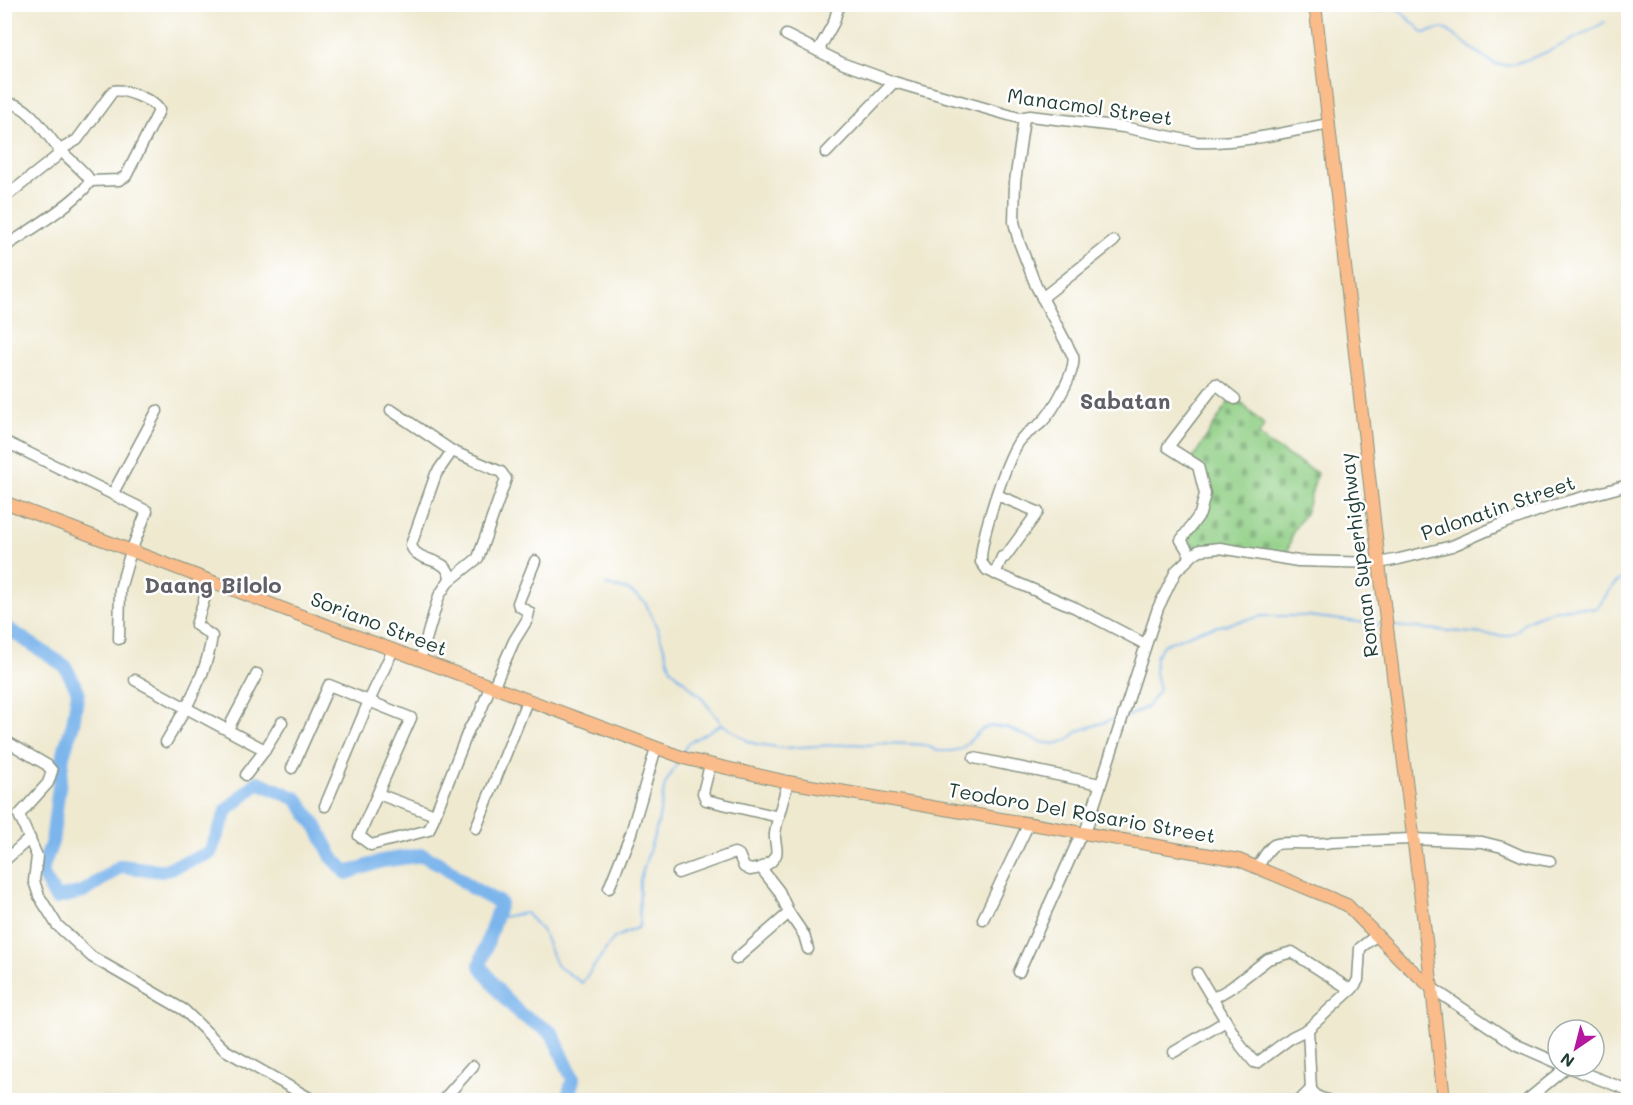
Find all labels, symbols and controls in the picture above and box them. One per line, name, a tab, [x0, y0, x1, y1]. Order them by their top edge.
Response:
street label: Manacmol Street	[1006, 82, 1174, 130]
district label: Sabatan	[1080, 386, 1170, 415]
street label: Roman Superhighway	[1333, 451, 1383, 659]
street label: Palonatin Street	[1417, 469, 1578, 546]
district label: Daang Bilolo	[144, 570, 282, 599]
street label: Soriano Street	[307, 585, 452, 661]
street label: Teodoro Del Rosario Street	[947, 776, 1218, 848]
north arrow	[1546, 1018, 1606, 1078]
text: N	[1556, 1049, 1578, 1073]

